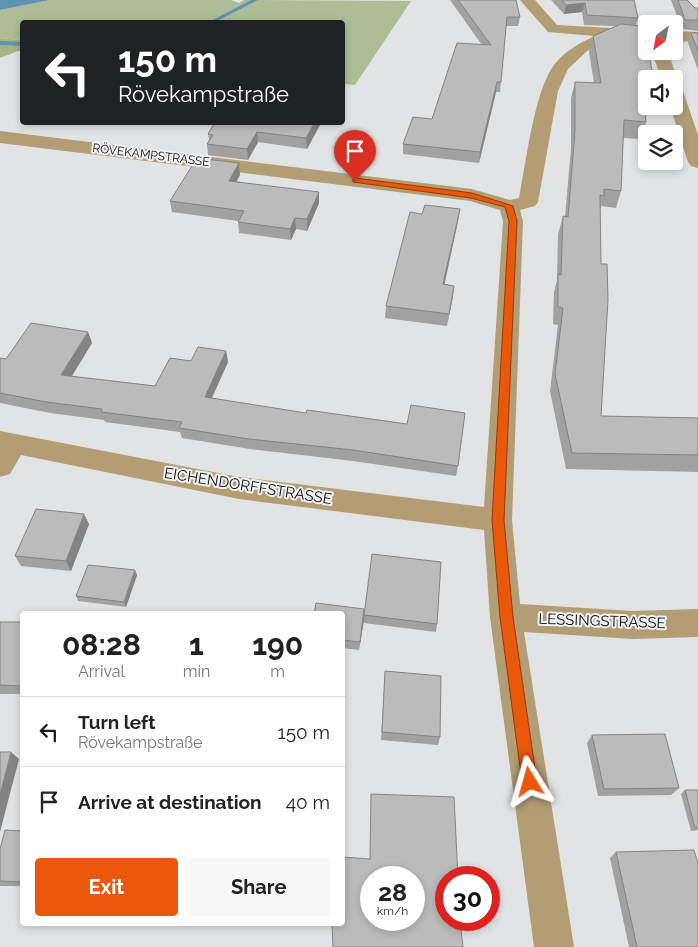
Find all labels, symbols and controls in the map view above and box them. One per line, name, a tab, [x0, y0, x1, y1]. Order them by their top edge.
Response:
north arrow	[638, 15, 682, 60]
map controls	[638, 15, 683, 170]
text: 150 m	[118, 39, 217, 80]
icon: left	[35, 40, 100, 105]
button: sound	[638, 70, 683, 115]
text: Rövekampstraße	[118, 81, 289, 107]
button: layers	[638, 125, 683, 170]
pin	[334, 130, 376, 181]
icon: arrive	[341, 137, 369, 165]
street label: RÖVEKAMPSTRASSE	[92, 141, 210, 169]
street label: EICHENDORFFSTRASSE	[163, 464, 333, 508]
street label: LESSINGSTRASSE	[538, 610, 666, 632]
text: 08:28	[62, 627, 141, 662]
text: 1	[189, 627, 204, 662]
text: 190	[252, 627, 303, 662]
text: Arrival	[78, 662, 125, 681]
text: min	[183, 662, 210, 681]
text: m	[270, 662, 285, 681]
text: Turn left	[78, 711, 155, 733]
icon: left	[35, 718, 63, 746]
text: 150 m	[278, 721, 330, 743]
text: Rövekampstraße	[78, 733, 202, 752]
position arrow	[503, 755, 555, 807]
icon: arrive	[35, 788, 63, 816]
text: Arrive at destination	[78, 791, 262, 813]
text: 40 m	[286, 791, 330, 813]
button: Exit	[35, 858, 178, 916]
button: Share	[188, 858, 330, 916]
speed limit sign: 30	[435, 866, 500, 931]
text: 28	[378, 877, 407, 907]
text: km/h	[377, 904, 408, 918]

